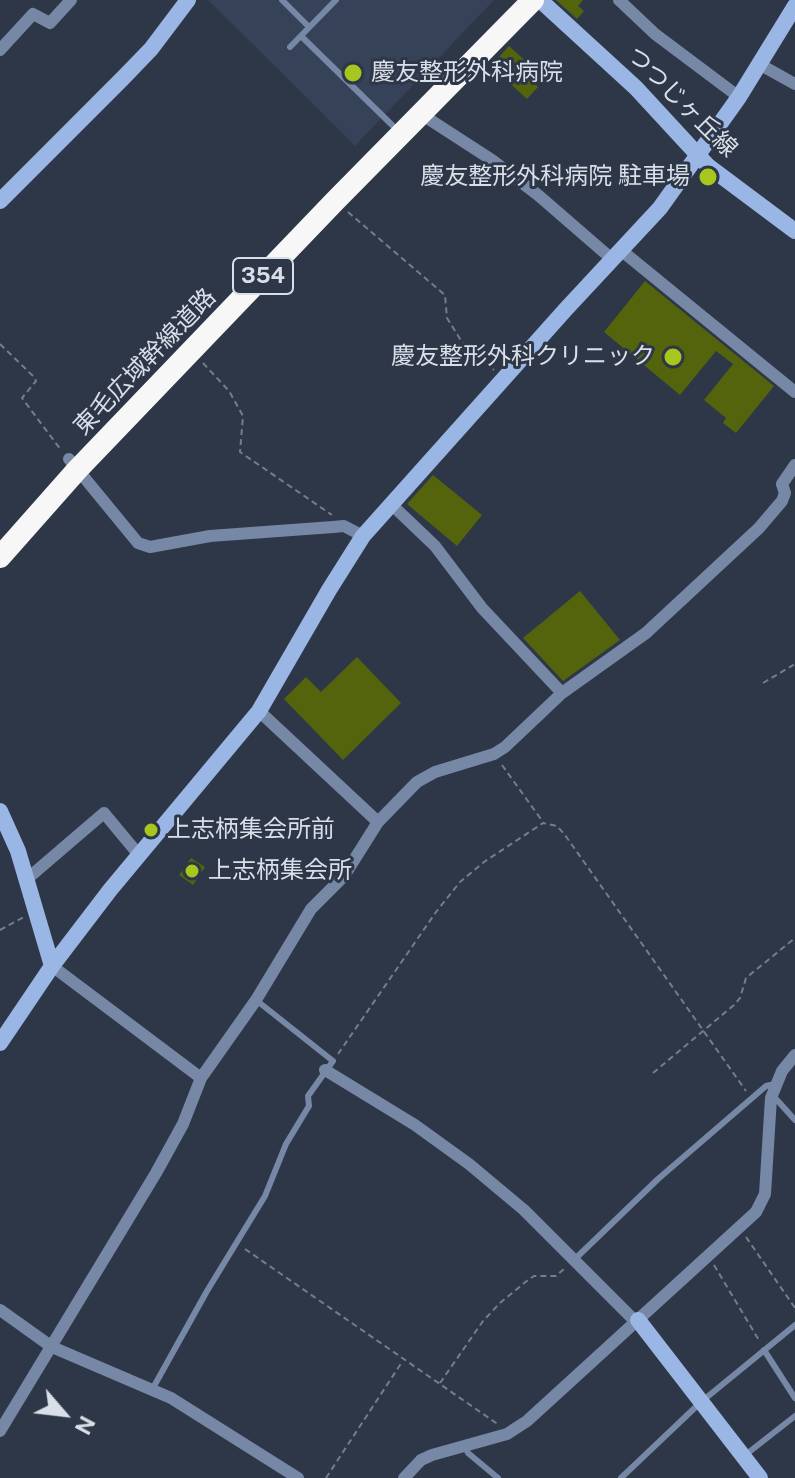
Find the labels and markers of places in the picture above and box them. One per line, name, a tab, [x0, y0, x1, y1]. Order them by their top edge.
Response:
place label: 慶友整形外科病院	[371, 59, 563, 87]
marker: 慶友整形外科病院	[342, 62, 364, 84]
place label: 慶友整形外科病院 駐車場	[420, 163, 690, 191]
marker: 慶友整形外科病院 駐車場	[697, 166, 719, 188]
place label: 慶友整形外科クリニック	[391, 343, 655, 371]
marker: 慶友整形外科クリニック	[662, 346, 684, 368]
place label: 上志柄集会所前	[167, 816, 335, 844]
marker: 上志柄集会所前	[142, 821, 160, 839]
place label: 上志柄集会所	[208, 857, 352, 885]
marker: 上志柄集会所	[183, 862, 201, 880]

